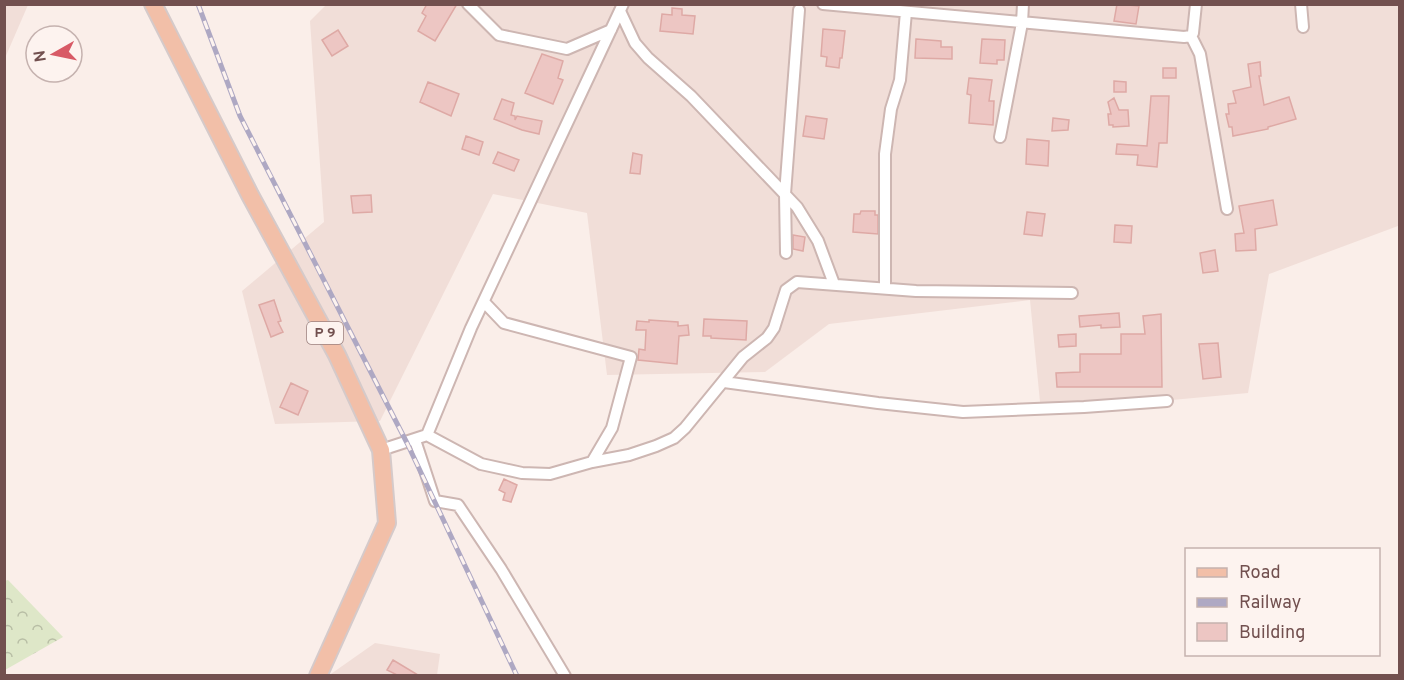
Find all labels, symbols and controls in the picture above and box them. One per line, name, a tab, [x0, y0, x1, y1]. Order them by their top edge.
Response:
north arrow	[24, 24, 84, 84]
text: N	[30, 49, 52, 63]
road number: P 9	[307, 322, 343, 344]
legend	[1185, 548, 1380, 656]
text: Road	[1239, 562, 1281, 585]
text: Railway	[1239, 592, 1301, 615]
text: Building	[1239, 622, 1305, 645]

